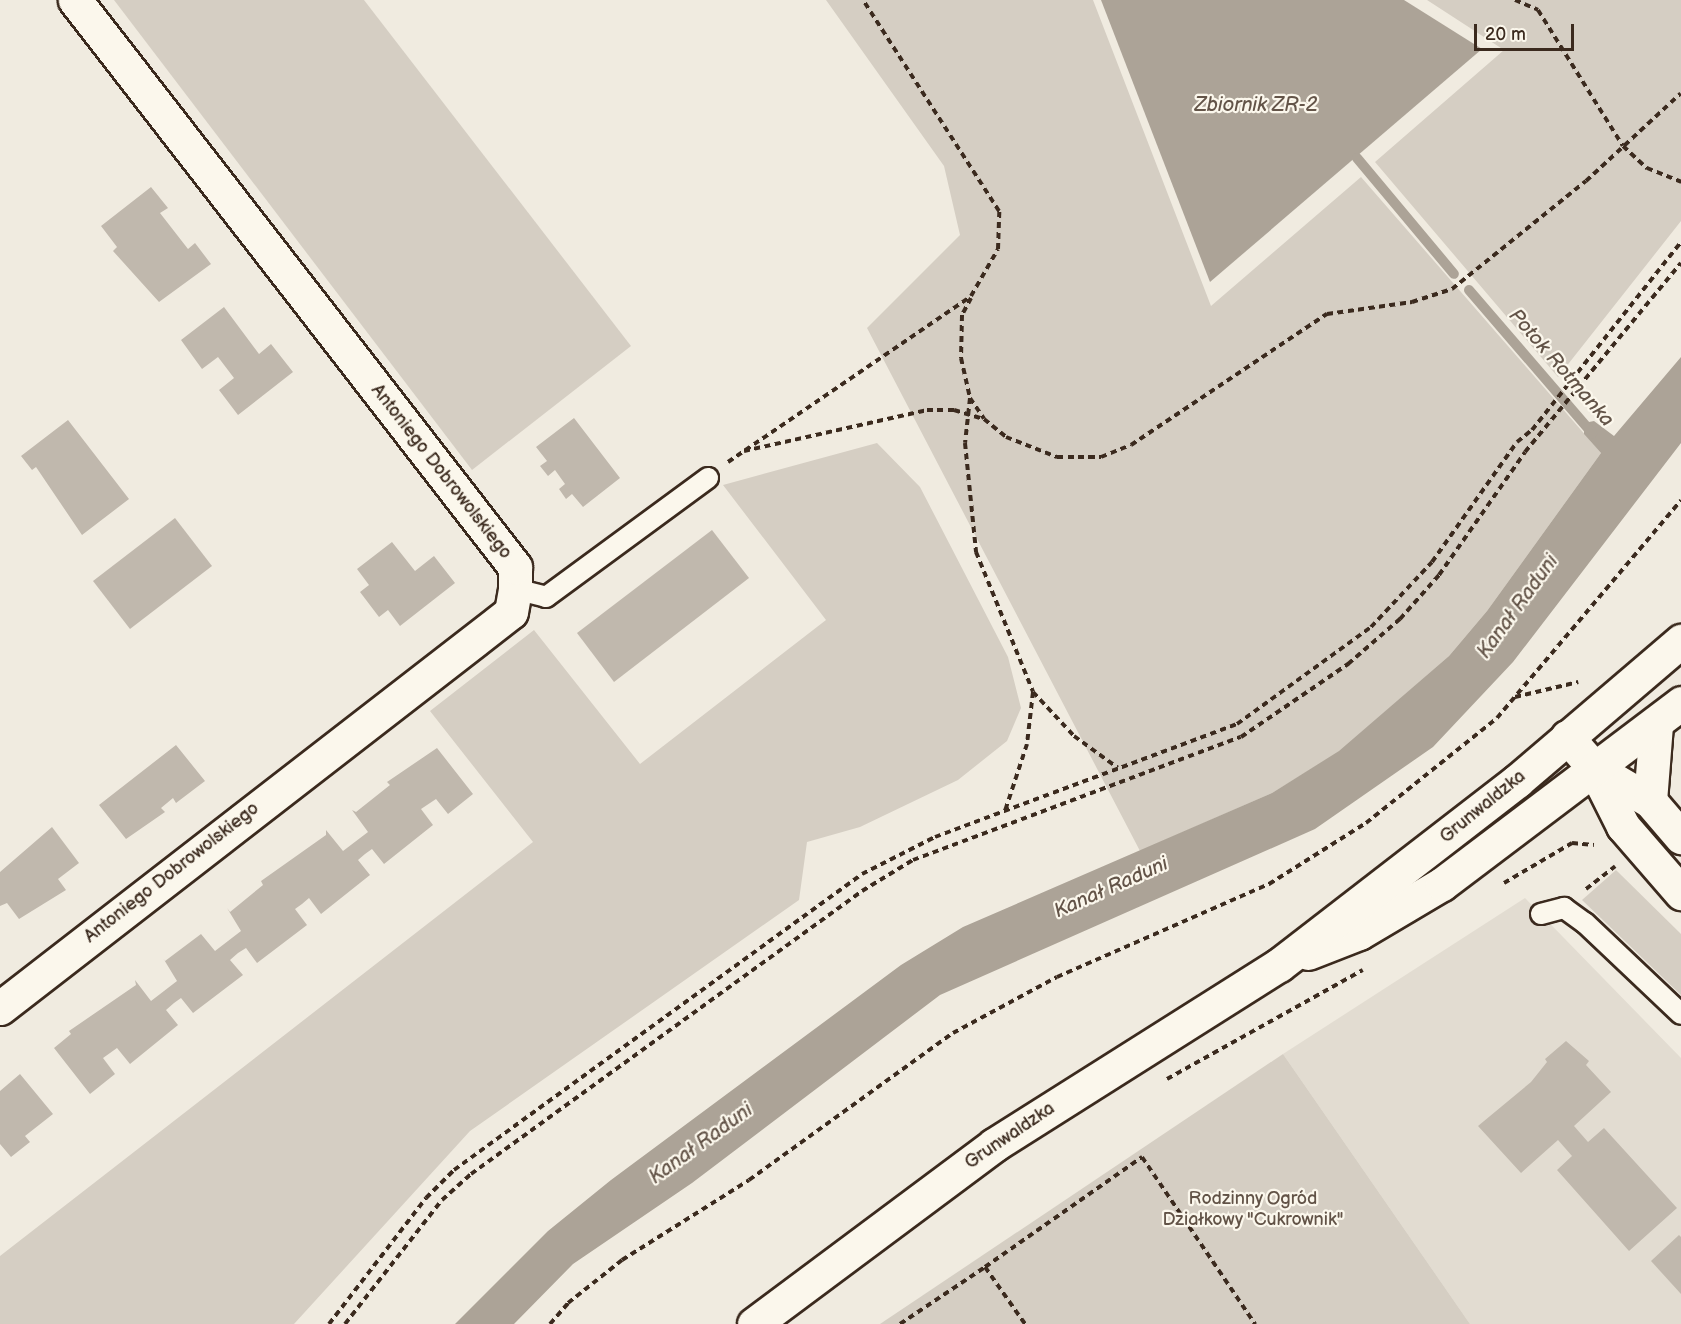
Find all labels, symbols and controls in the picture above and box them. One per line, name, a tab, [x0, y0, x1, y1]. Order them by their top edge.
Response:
scale bar	[1477, 12, 1578, 50]
text: 20 m	[1485, 24, 1526, 45]
water label: Zbiornik ZR-2	[1195, 93, 1317, 117]
water label: Potok Rotmanka	[1503, 304, 1619, 432]
street label: Antoniego Dobrowolskiego	[366, 380, 516, 564]
water label: Kanał Raduni	[1472, 551, 1564, 663]
street label: Grunwaldzka	[1436, 766, 1530, 848]
street label: Antoniego Dobrowolskiego	[80, 798, 264, 948]
water label: Kanał Raduni	[1050, 852, 1172, 924]
water label: Kanał Raduni	[645, 1098, 757, 1190]
street label: Grunwaldzka	[961, 1098, 1059, 1174]
park label: Rodzinny Ogród Działkowy "Cukrownik"	[1162, 1189, 1344, 1232]

